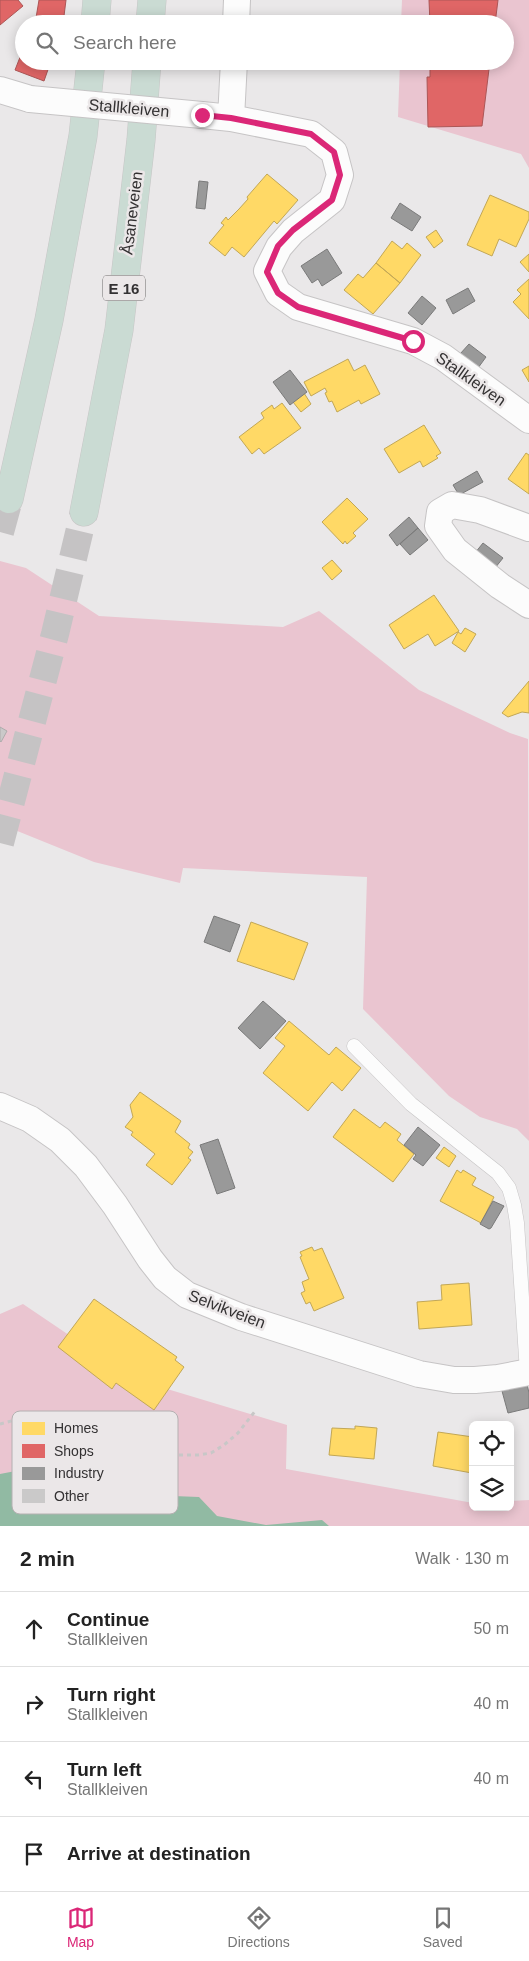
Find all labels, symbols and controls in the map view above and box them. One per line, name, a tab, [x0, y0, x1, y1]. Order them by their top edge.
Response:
search box	[15, 15, 514, 70]
icon: search	[33, 29, 61, 57]
text: Search here	[73, 32, 177, 53]
street label: Stallkleiven	[88, 96, 170, 120]
route end	[191, 104, 214, 127]
street label: Åsaneveien	[117, 170, 146, 256]
road number: E 16	[103, 276, 145, 300]
route start	[402, 330, 425, 353]
street label: Stallkleiven	[433, 349, 509, 409]
street label: Selvikveien	[186, 1287, 268, 1331]
legend	[12, 1411, 178, 1514]
text: Homes	[54, 1420, 98, 1436]
map controls	[469, 1421, 514, 1511]
button: locate	[469, 1421, 514, 1466]
text: Shops	[54, 1443, 94, 1459]
text: Industry	[54, 1465, 104, 1481]
button: layers	[469, 1466, 514, 1511]
text: Other	[54, 1488, 89, 1504]
text: 2 min	[20, 1547, 75, 1570]
text: Walk · 130 m	[415, 1550, 509, 1567]
text: Continue	[67, 1609, 149, 1630]
icon: ahead	[20, 1615, 48, 1643]
text: 50 m	[473, 1620, 509, 1637]
text: Stallkleiven	[67, 1631, 148, 1648]
text: Turn right	[67, 1684, 155, 1705]
icon: right	[20, 1690, 48, 1718]
text: 40 m	[473, 1695, 509, 1712]
text: Stallkleiven	[67, 1706, 148, 1723]
text: Turn left	[67, 1759, 142, 1780]
icon: left	[20, 1765, 48, 1793]
text: 40 m	[473, 1770, 509, 1787]
text: Stallkleiven	[67, 1781, 148, 1798]
icon: arrive	[20, 1840, 48, 1868]
text: Arrive at destination	[67, 1843, 251, 1864]
tab: Map	[67, 1904, 95, 1950]
tab: Directions	[228, 1904, 290, 1950]
tab: Saved	[423, 1904, 462, 1950]

